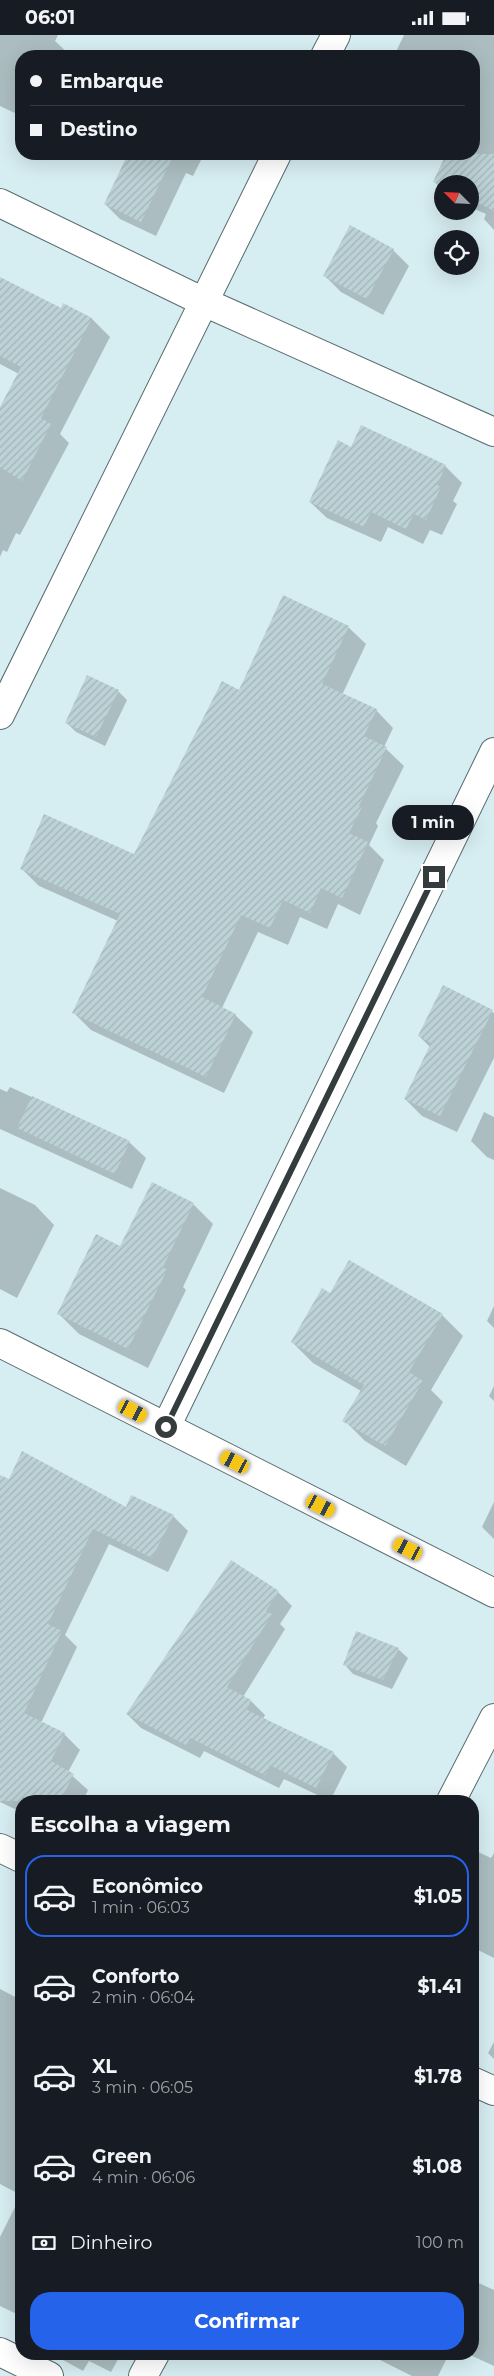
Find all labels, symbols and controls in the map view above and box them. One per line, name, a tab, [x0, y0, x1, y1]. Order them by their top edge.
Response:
text: 06:01	[25, 6, 75, 29]
text: Embarque	[60, 70, 164, 93]
text: Destino	[60, 118, 137, 141]
north arrow	[434, 175, 479, 220]
map controls	[434, 175, 479, 275]
button: locate	[434, 230, 479, 275]
callout: 1 min	[393, 805, 475, 839]
text: 1 min	[411, 813, 455, 832]
route end	[423, 866, 445, 888]
car	[116, 1398, 149, 1424]
route start	[155, 1416, 177, 1438]
car	[218, 1449, 251, 1475]
car	[304, 1493, 337, 1519]
car	[391, 1536, 424, 1562]
text: Escolha a viagem	[30, 1811, 231, 1838]
icon: car	[32, 1874, 77, 1919]
text: Econômico	[92, 1875, 203, 1898]
text: $1.05	[414, 1885, 462, 1908]
text: 1 min · 06:03	[92, 1898, 190, 1917]
icon: car	[32, 1964, 77, 2009]
text: Conforto	[92, 1965, 180, 1988]
text: $1.41	[418, 1975, 462, 1998]
text: 2 min · 06:04	[92, 1988, 195, 2007]
icon: car	[32, 2054, 77, 2099]
text: XL	[92, 2055, 117, 2078]
text: $1.78	[414, 2065, 462, 2088]
text: 3 min · 06:05	[92, 2078, 193, 2097]
icon: car	[32, 2144, 77, 2189]
text: Green	[92, 2145, 152, 2168]
text: $1.08	[412, 2155, 462, 2178]
text: 4 min · 06:06	[92, 2168, 195, 2187]
icon: cash	[30, 2229, 58, 2257]
text: Dinheiro	[70, 2231, 152, 2254]
text: 100 m	[416, 2233, 464, 2252]
button: Confirmar	[30, 2292, 464, 2350]

